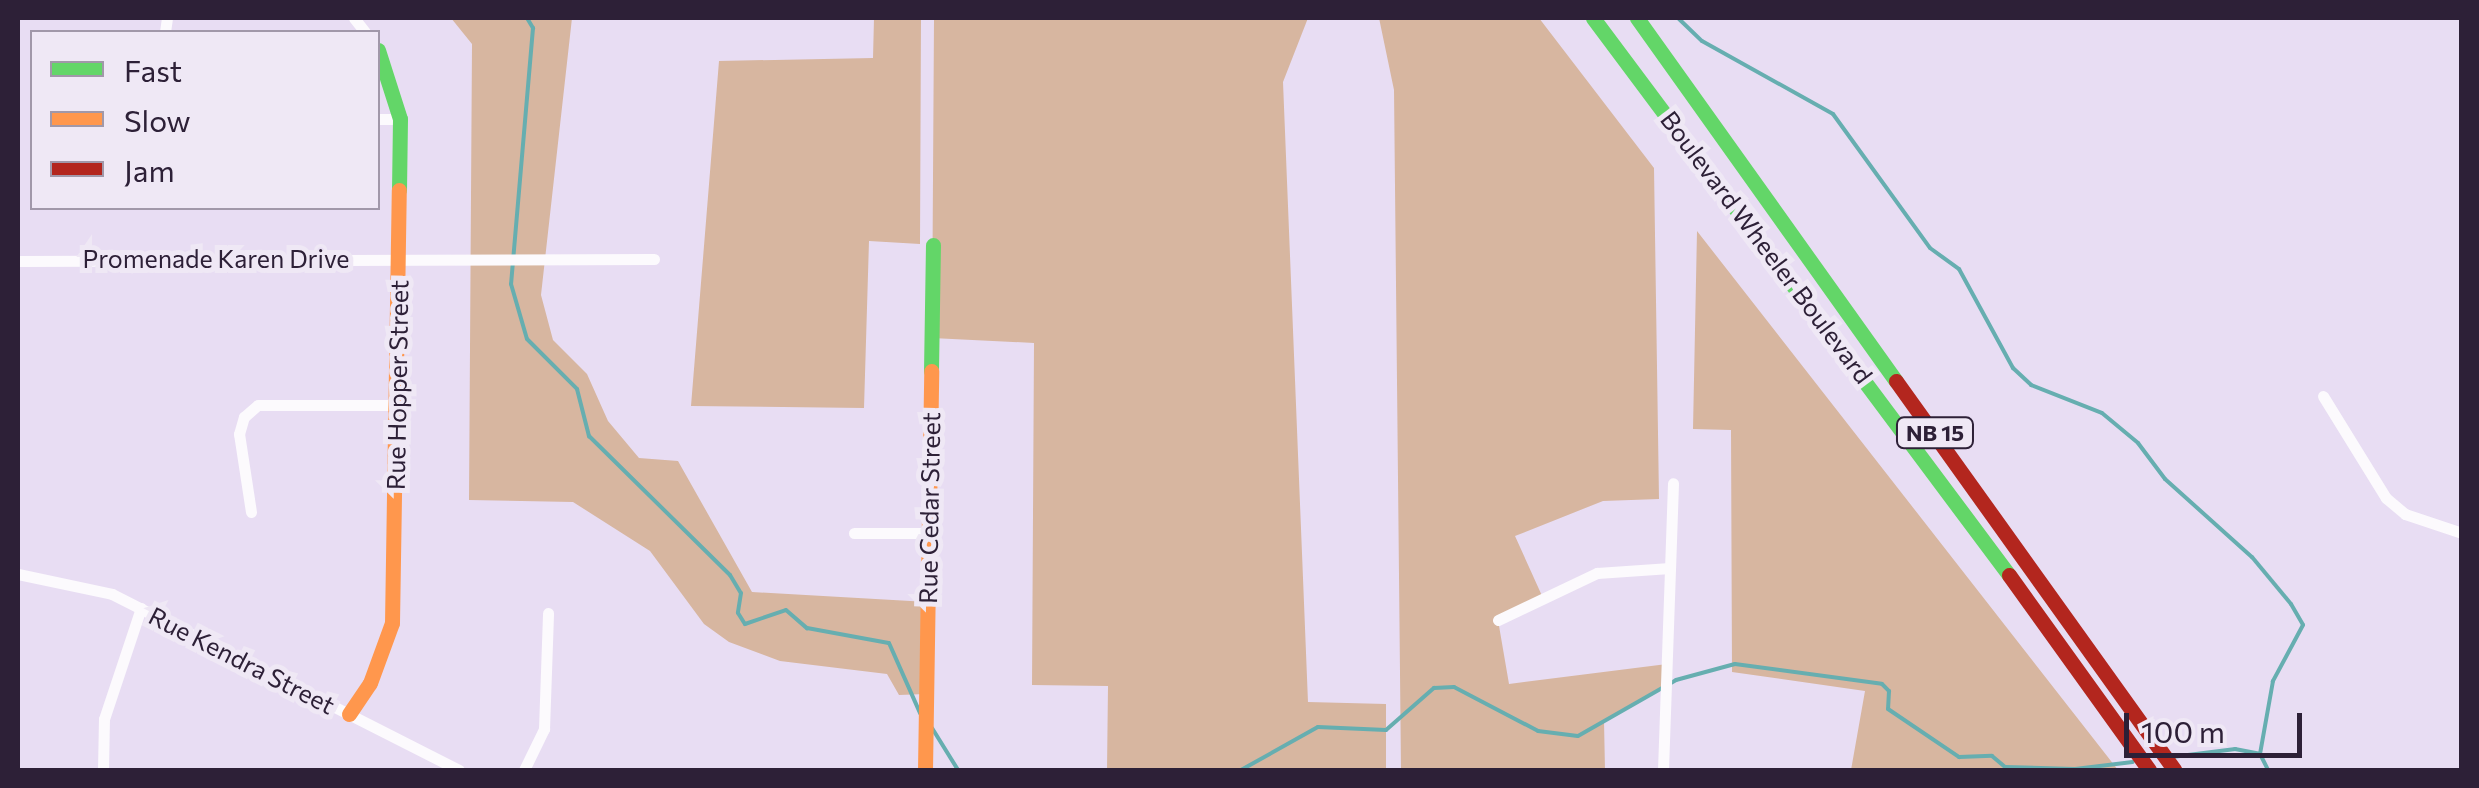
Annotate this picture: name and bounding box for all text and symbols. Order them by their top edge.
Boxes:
legend [30,30,380,210]
text: Fast [124,51,182,88]
text: Slow [124,101,191,138]
street label: Boulevard Wheeler Boulevard [1655,105,1879,389]
text: Jam [124,151,175,188]
street label: Promenade Karen Drive [82,243,350,273]
street label: Rue Hopper Street [380,280,414,490]
street label: Rue Cedar Street [912,412,946,604]
road number: NB 15 [1895,416,1975,450]
street label: Rue Kendra Street [144,600,340,720]
scale bar [2129,693,2306,755]
text: 100 m [2141,712,2225,749]

